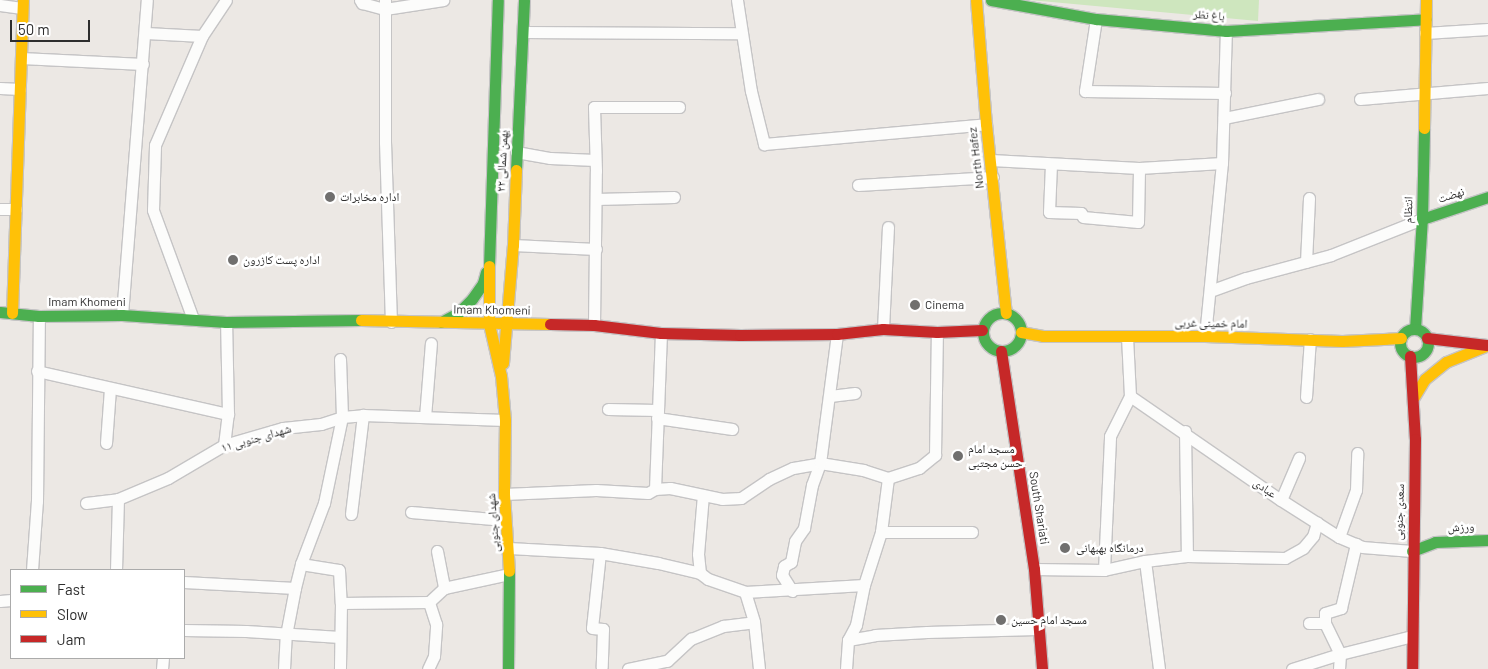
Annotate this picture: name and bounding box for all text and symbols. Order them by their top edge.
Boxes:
street label: باغ نظر [1193,6,1225,24]
scale bar [12,10,92,42]
text: 50 m [18,20,50,38]
street label: North Hafez [965,126,987,190]
street label: ۲۲ بهمن شمالی [493,130,511,192]
street label: نهضت [1436,184,1466,206]
place label: اداره مخابرات [340,190,399,204]
marker: اداره مخابرات [324,191,336,203]
street label: انتظام [1400,196,1416,224]
place label: اداره پست کازرون [243,253,320,267]
marker: اداره پست کازرون [227,254,239,266]
street label: Imam Khomeni [48,295,126,309]
place label: Cinema [925,298,964,312]
marker: Cinema [909,299,921,311]
street label: Imam Khomeni [453,302,531,318]
street label: امام خمینی غربی [1174,315,1248,331]
street label: ۱۱ شهدای جنوبی [219,421,293,455]
place label: مسجد امام حسن مجتبی [968,442,1023,470]
marker: مسجد امام حسن مجتبی [952,450,964,462]
street label: South Shariati [1026,470,1052,546]
street label: عبادی [1251,475,1279,501]
street label: سعدی جنوبی [1391,483,1407,541]
street label: شهدای جنوبی [484,493,502,553]
street label: ورزش [1447,519,1475,535]
marker: درمانگاه بهبهانی [1058,541,1072,555]
place label: درمانگاه بهبهانی [1076,541,1144,555]
legend [10,569,185,659]
text: Fast [57,580,85,598]
text: Slow [57,605,88,623]
place label: مسجد امام حسین [1011,613,1087,627]
marker: مسجد امام حسین [995,614,1007,626]
text: Jam [57,630,86,648]

